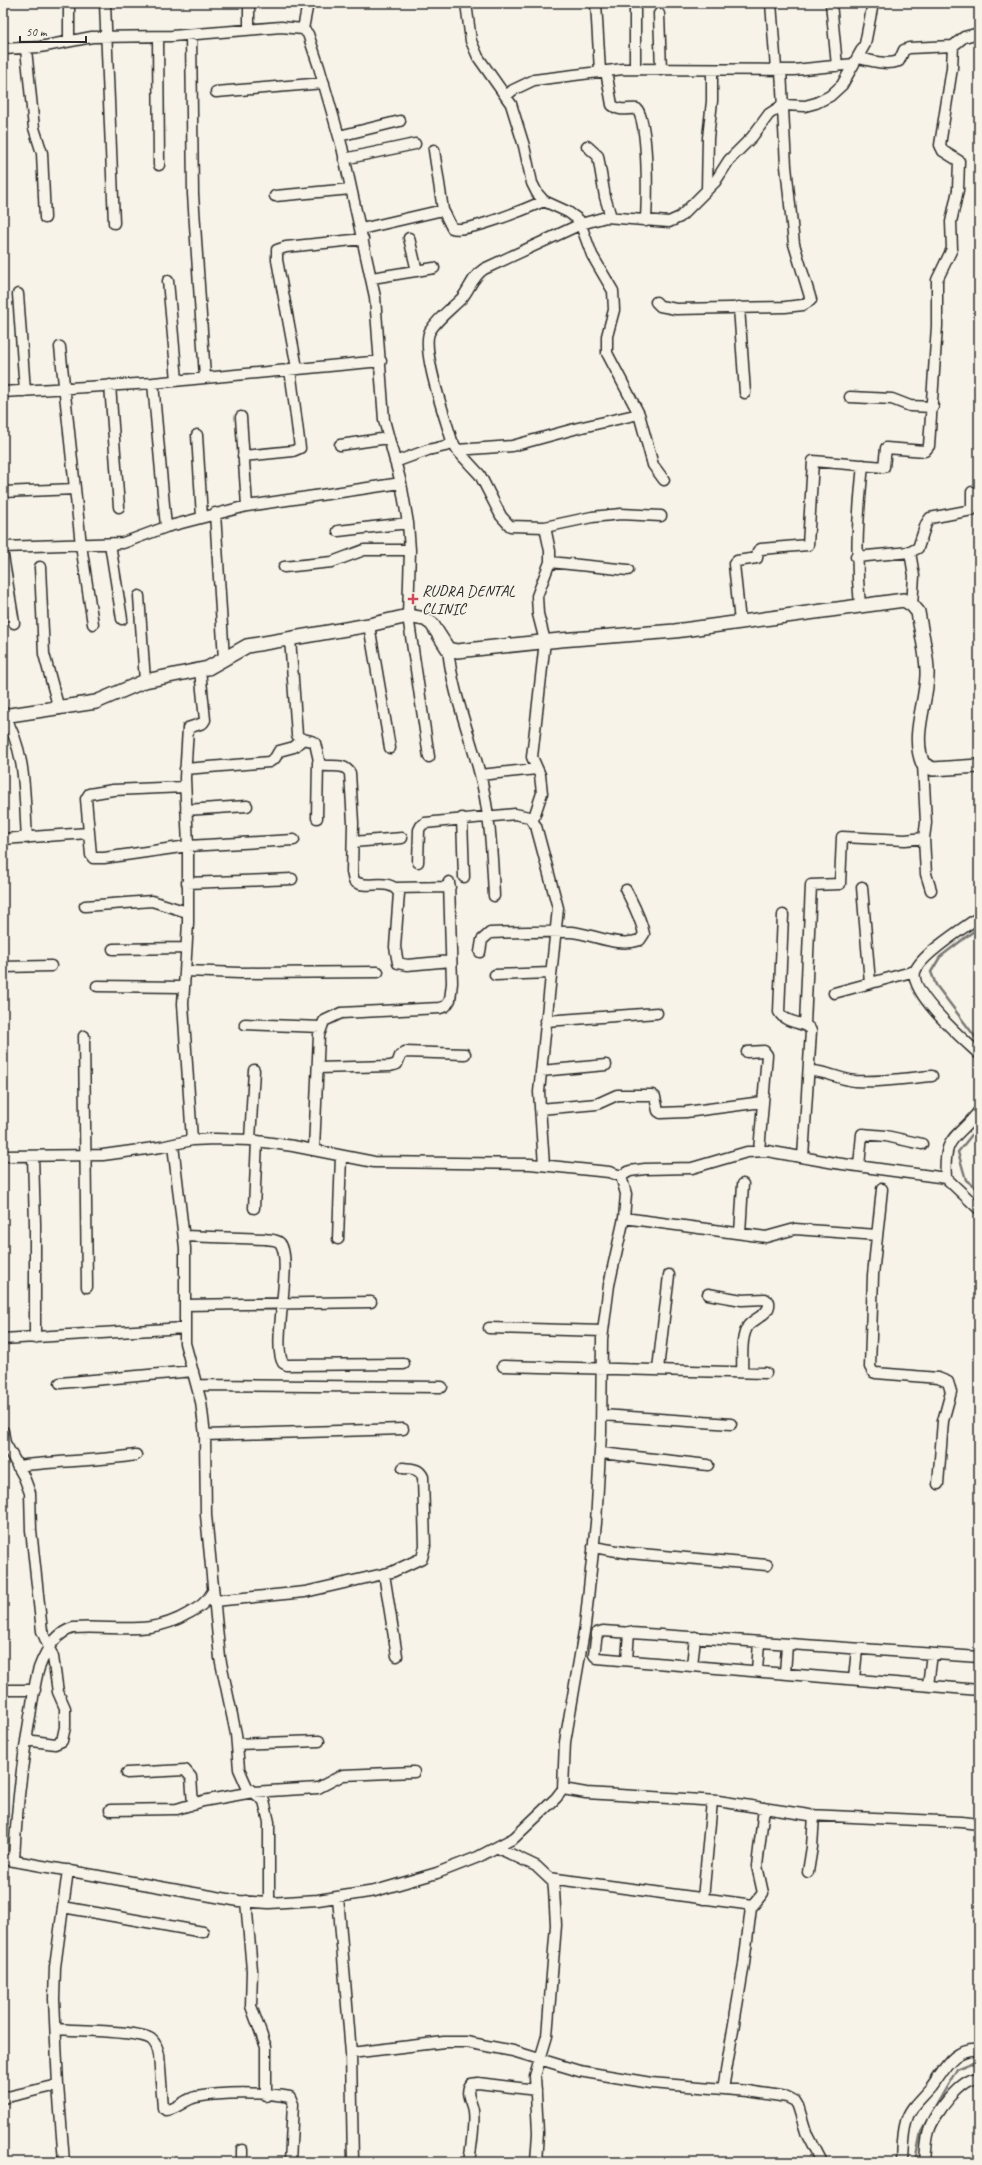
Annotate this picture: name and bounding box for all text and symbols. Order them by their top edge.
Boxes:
scale bar [20,18,86,44]
text: 50 m [26,24,48,40]
place label: RUDRA DENTAL CLINIC [422,581,516,619]
marker: RUDRA DENTAL CLINIC [407,593,419,605]

